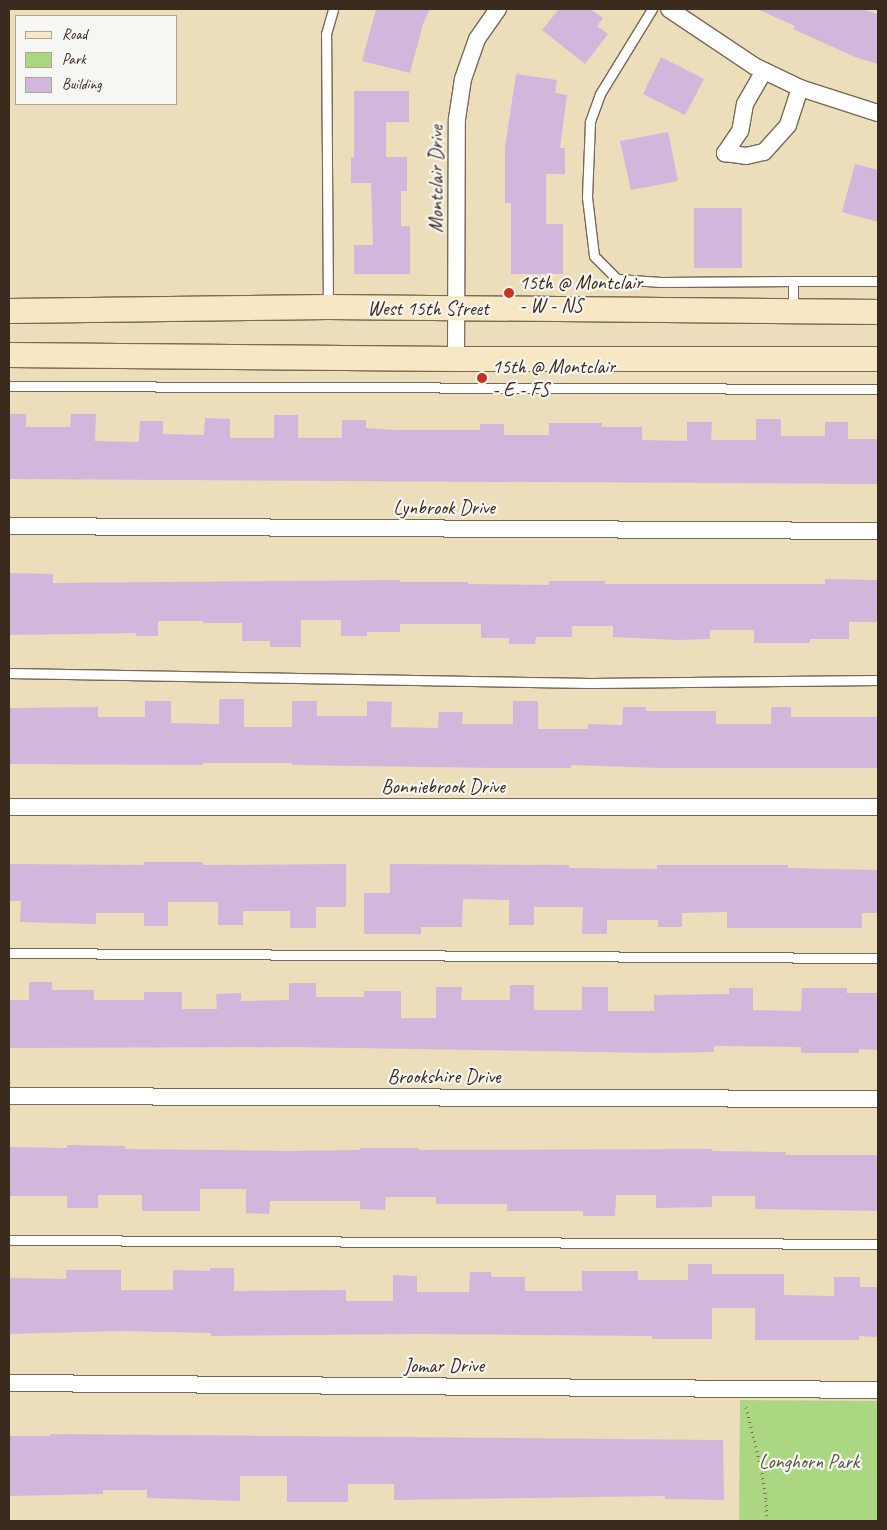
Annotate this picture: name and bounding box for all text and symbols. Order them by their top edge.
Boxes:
legend [15,15,178,105]
text: Road [62,25,87,44]
text: Park [62,50,86,69]
text: Building [62,75,101,94]
street label: Montclair Drive [424,125,448,233]
place label: 15th @ Montclair - W - NS [519,270,642,317]
marker: 15th @ Montclair - W - NS [503,287,515,299]
street label: West 15th Street [367,296,489,320]
place label: 15th @ Montclair - E - FS [492,354,615,401]
marker: 15th @ Montclair - E - FS [476,372,488,384]
street label: Lynbrook Drive [393,495,495,519]
street label: Bonniebrook Drive [381,774,505,798]
street label: Brookshire Drive [387,1064,501,1088]
street label: Jomar Drive [404,1353,484,1377]
park label: Longhorn Park [759,1449,859,1473]

